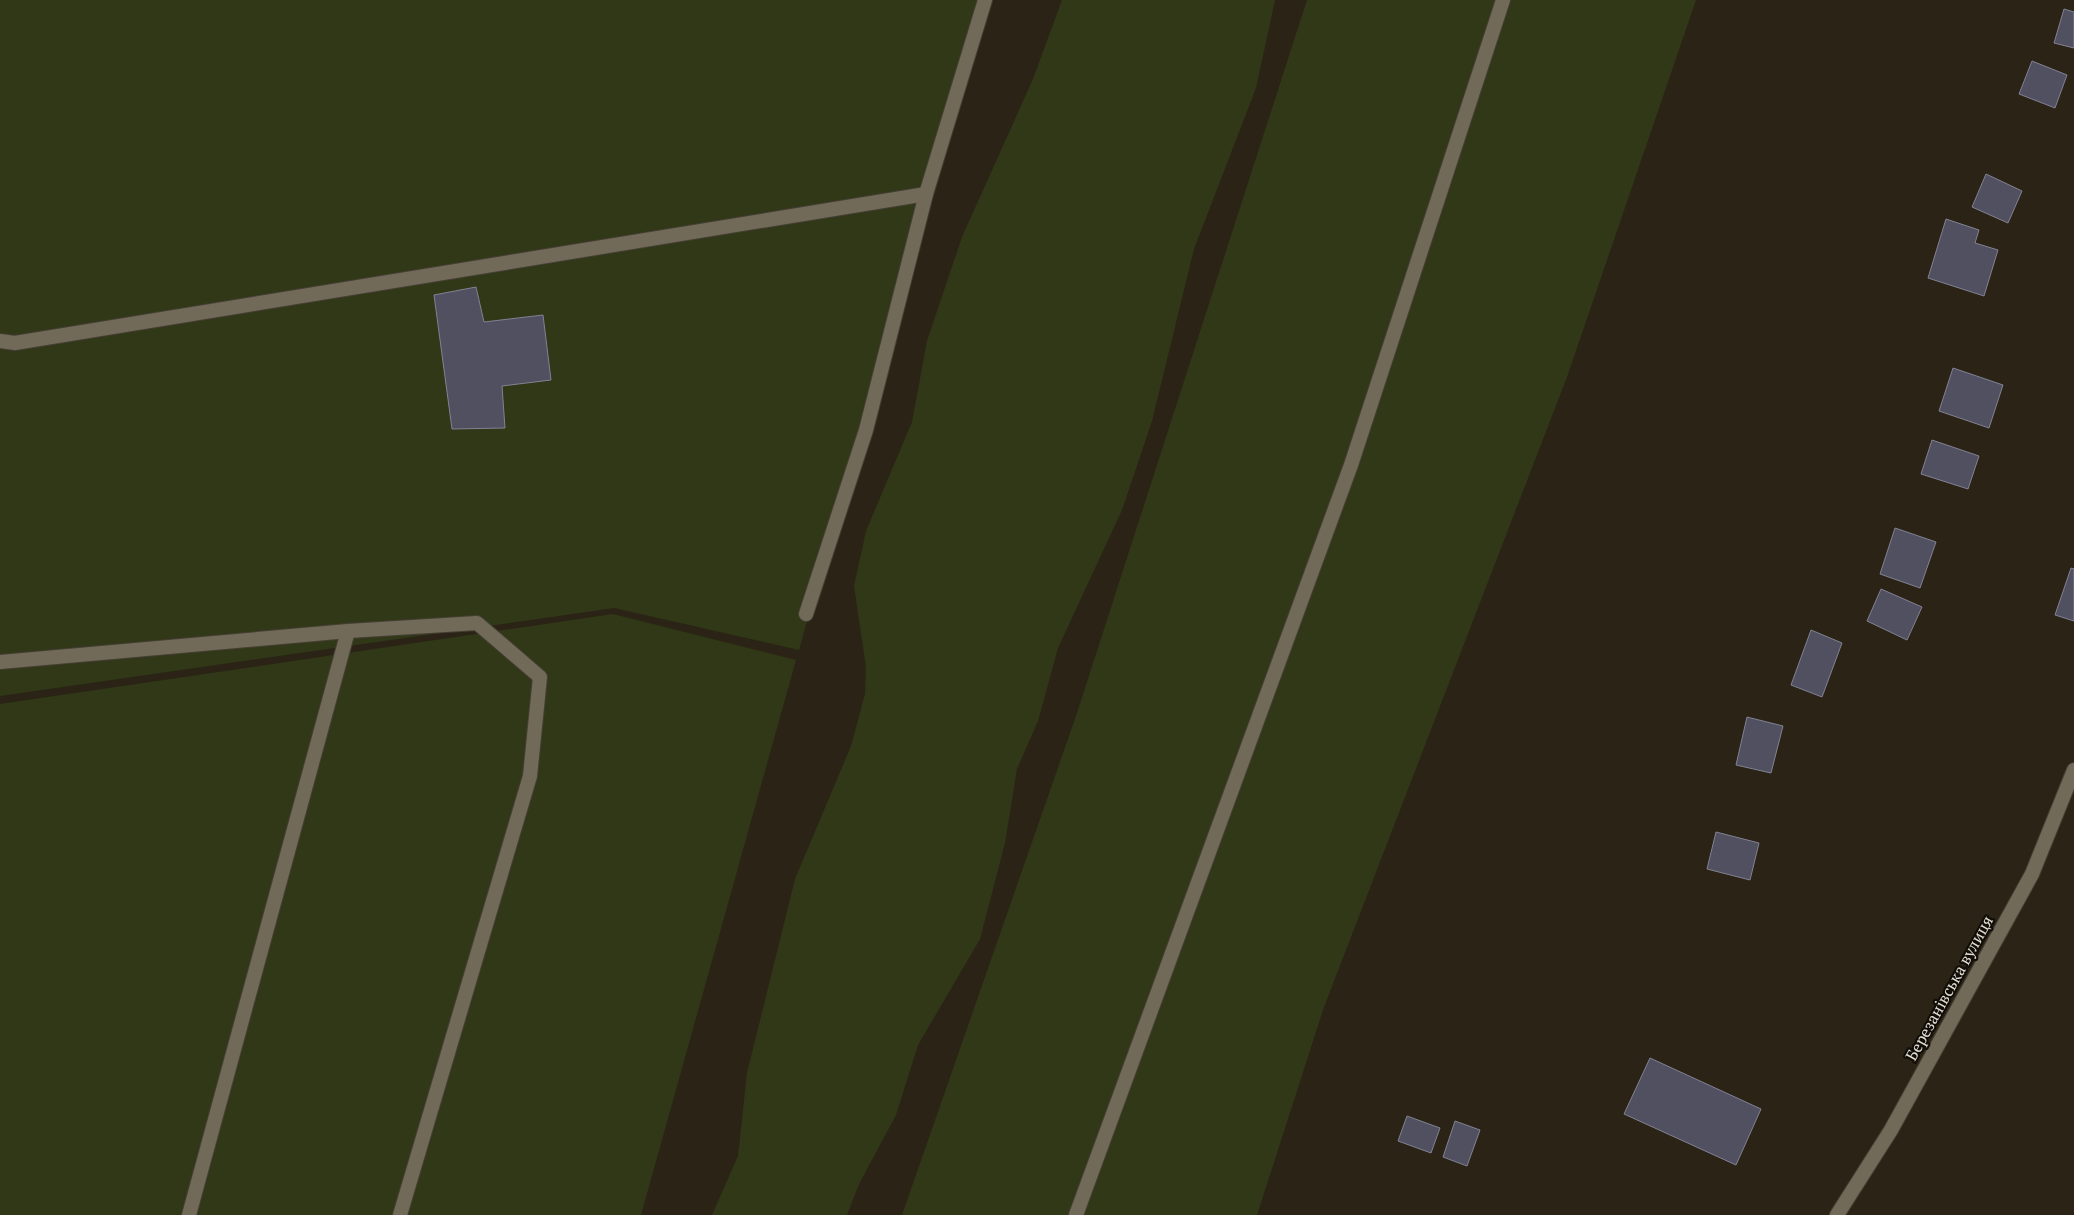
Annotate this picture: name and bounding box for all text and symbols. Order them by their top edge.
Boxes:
street label: Березанівська вулиця [1900,912,1998,1064]

